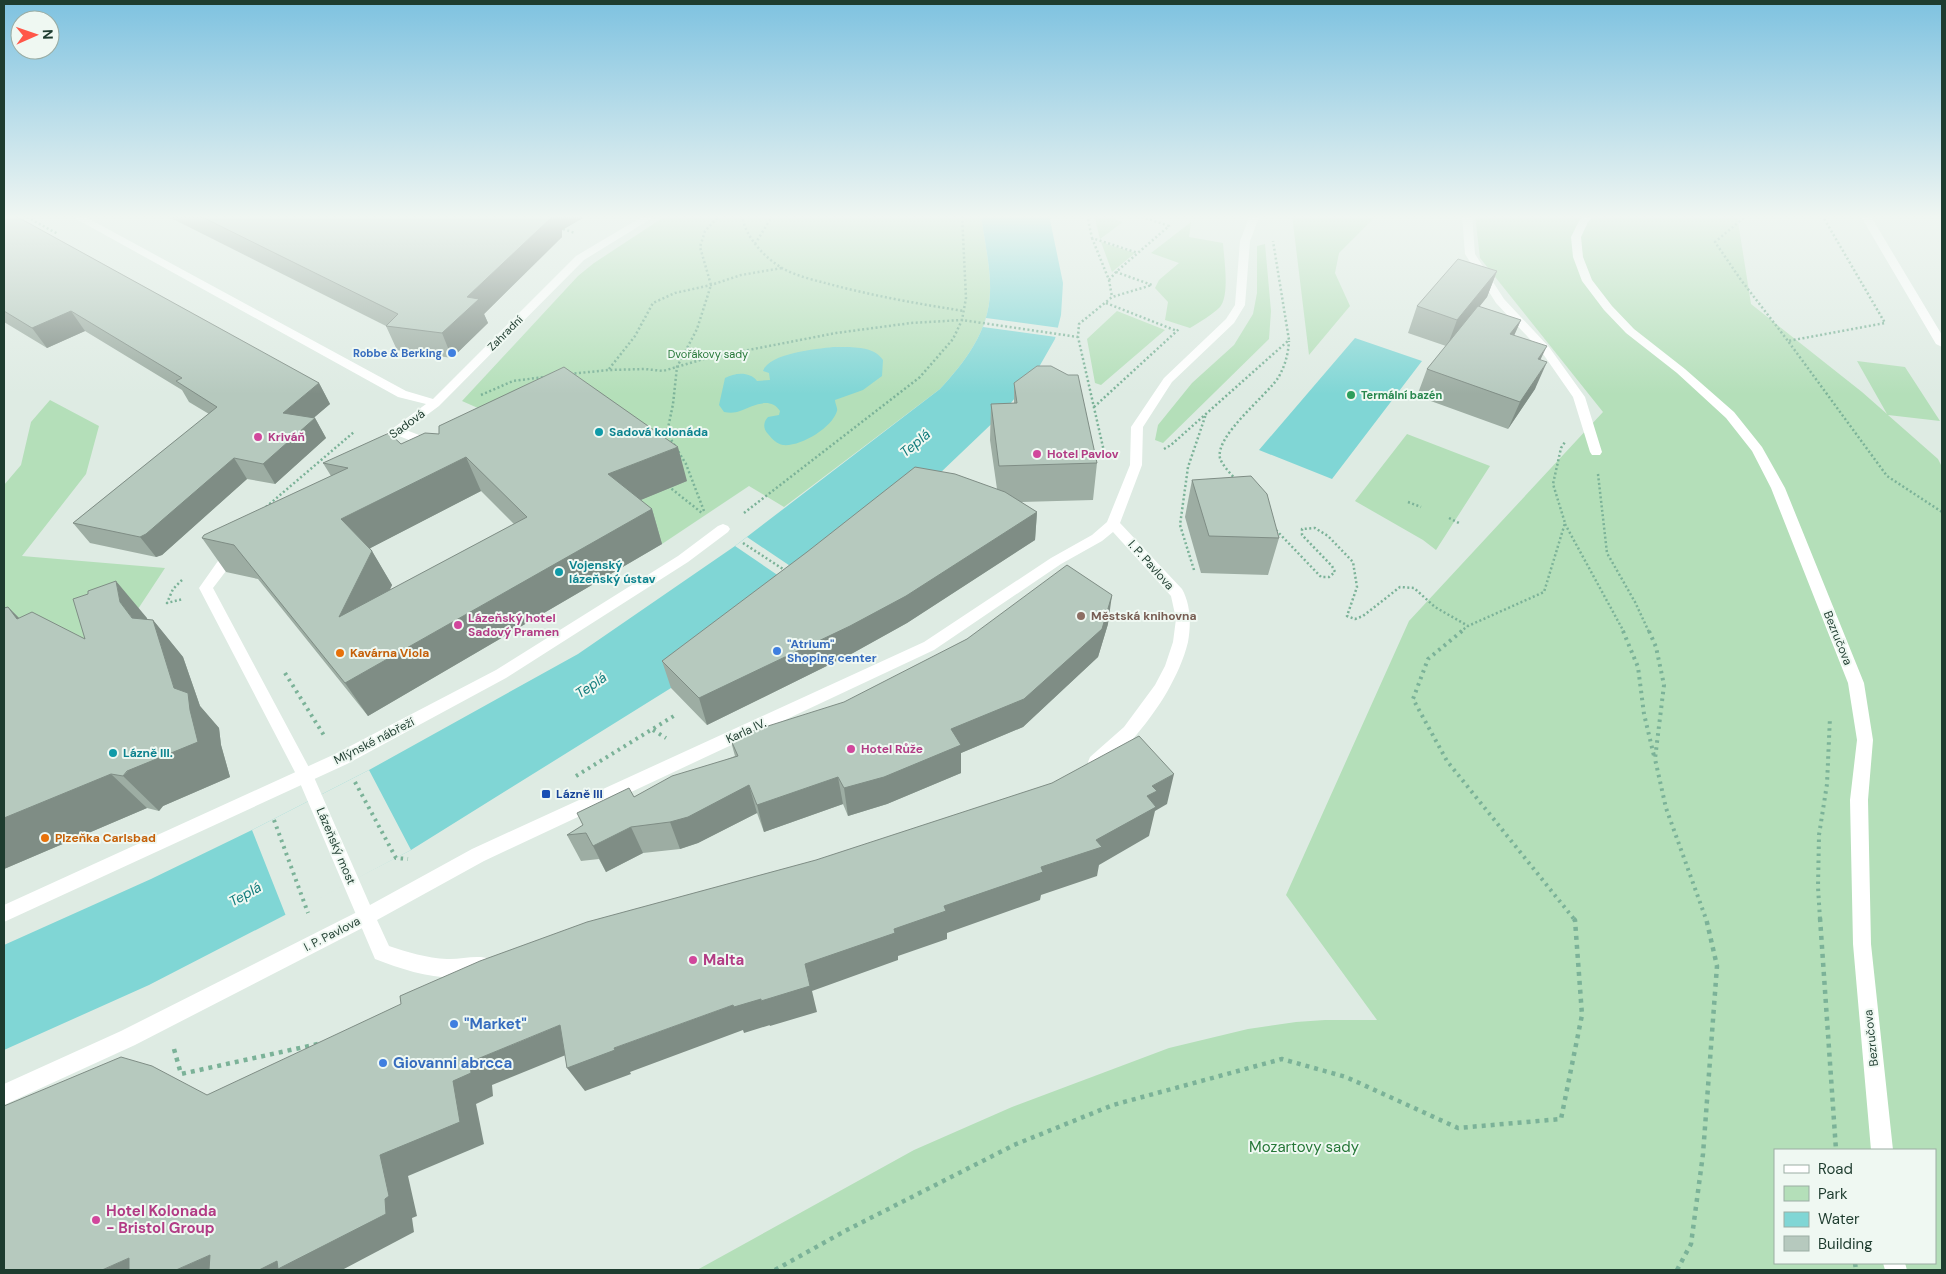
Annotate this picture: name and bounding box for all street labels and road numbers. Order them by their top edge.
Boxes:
street label: Zahradní [484,312,526,354]
street label: Sadová [386,406,428,442]
street label: I. P. Pavlova [1125,537,1177,593]
street label: Bezručova [1820,609,1856,667]
street label: Mlýnské nábřeží [331,714,417,768]
street label: Karla IV. [723,715,769,747]
street label: Lázeňský most [313,805,360,887]
street label: I. P. Pavlova [301,913,363,955]
street label: Bezručova [1860,1009,1882,1067]

